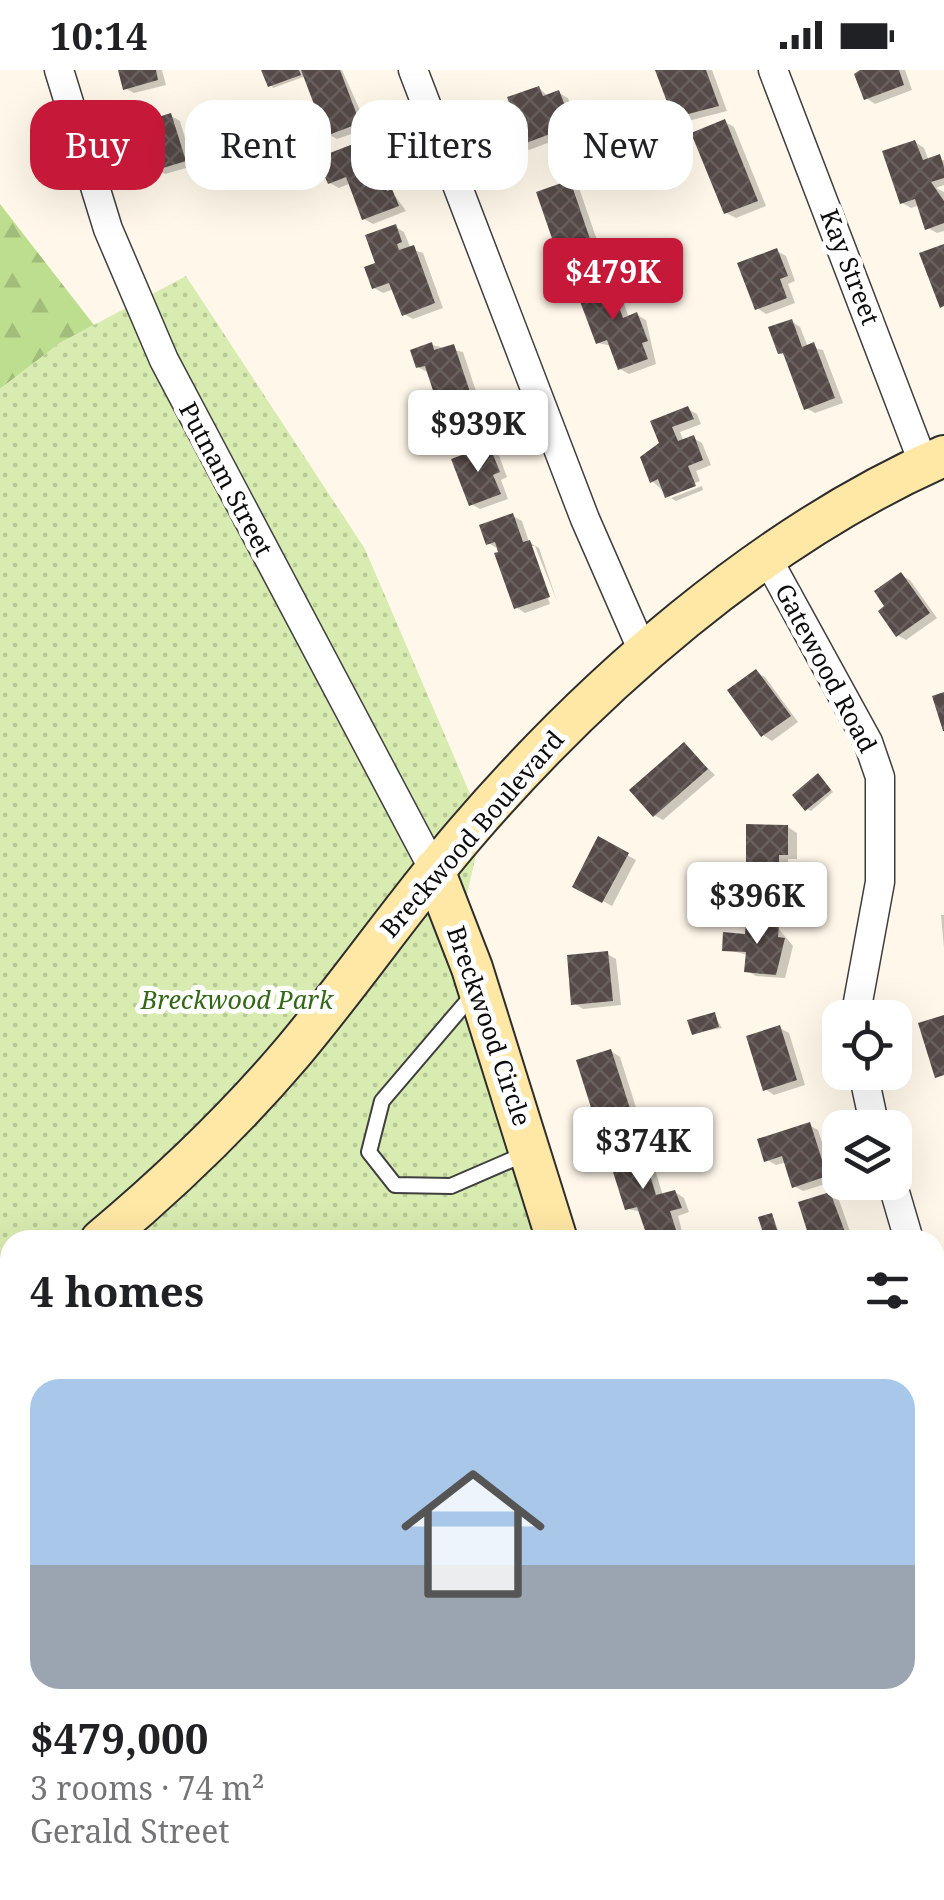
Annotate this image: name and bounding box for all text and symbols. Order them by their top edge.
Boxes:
text: 10:14 [50,9,147,61]
chip: Buy [30,100,165,190]
chip: Rent [185,100,331,190]
chip: Filters [351,100,528,190]
chip: New [548,100,693,190]
street label: Kay Street [813,204,889,330]
pin: $479K [543,238,683,323]
text: $479K [565,249,661,292]
pin: $939K [408,390,548,475]
street label: Putnam Street [172,396,282,562]
text: $939K [430,401,526,444]
street label: Gatewood Road [768,577,886,758]
street label: Breckwood Boulevard [372,723,571,944]
pin: $396K [687,862,827,947]
text: $396K [709,873,805,916]
street label: Breckwood Circle [440,921,540,1130]
park label: Breckwood Park [140,982,334,1016]
map controls [822,1000,912,1200]
button: locate [822,1000,912,1090]
pin: $374K [573,1107,713,1192]
button: layers [822,1110,912,1200]
text: $374K [595,1118,691,1161]
text: 4 homes [30,1262,204,1319]
icon: filters [860,1263,915,1318]
icon: home [383,1444,563,1624]
text: $479,000 [30,1709,208,1766]
text: 3 rooms · 74 m² [30,1766,265,1809]
text: Gerald Street [30,1809,230,1852]

